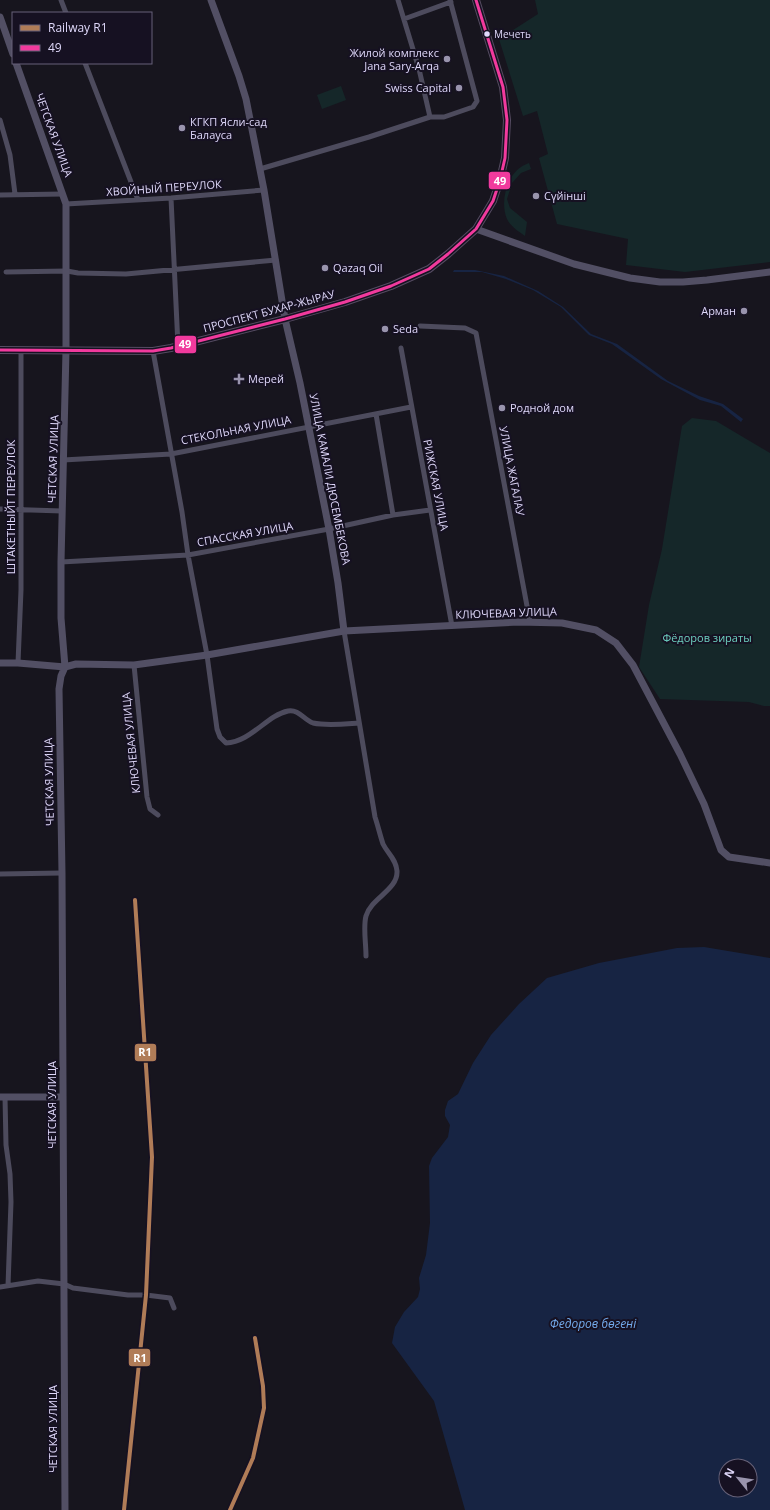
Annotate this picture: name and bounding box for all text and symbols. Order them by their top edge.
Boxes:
legend [12,12,152,64]
text: Railway R1 [48,19,108,36]
place label: Мечеть [494,27,531,41]
marker: Мечеть [482,29,492,39]
text: 49 [48,39,62,56]
place label: Жилой комплекс Jana Sary-Arqa [349,45,439,73]
marker: Жилой комплекс Jana Sary-Arqa [442,54,452,64]
place label: Swiss Capital [385,80,451,95]
marker: Swiss Capital [454,83,464,93]
street label: ЧЕТСКАЯ УЛИЦА [32,91,77,179]
place label: КГКП Ясли-сад Балауса [190,114,267,142]
marker: КГКП Ясли-сад Балауса [177,123,187,133]
line badge: 49 [488,171,511,190]
text: 49 [494,173,506,188]
street label: ХВОЙНЫЙ ПЕРЕУЛОК [106,176,222,199]
place label: Сүйінші [544,188,586,203]
marker: Сүйінші [531,191,541,201]
place label: Qazaq Oil [333,260,383,275]
marker: Qazaq Oil [320,263,330,273]
street label: ПРОСПЕКТ БУХАР-ЖЫРАУ [201,286,337,335]
place label: Арман [701,303,736,318]
marker: Арман [739,306,749,316]
place label: Seda [393,321,418,336]
marker: Seda [380,324,390,334]
line badge: 49 [174,335,197,354]
text: 49 [179,336,191,351]
place label: Мерей [248,371,284,386]
marker: Мерей [233,373,245,385]
street label: УЛИЦА КАМАЛИ ДЮСЕМБЕКОВА [306,392,355,566]
place label: Родной дом [510,400,574,415]
marker: Родной дом [497,403,507,413]
street label: СТЕКОЛЬНАЯ УЛИЦА [180,411,292,448]
street label: ЧЕТСКАЯ УЛИЦА [43,415,62,503]
street label: УЛИЦА ЖАГАЛАУ [496,425,529,517]
street label: РИЖСКАЯ УЛИЦА [420,438,453,532]
street label: ШТАКЕТНЫЙТ ПЕРЕУЛОК [3,439,18,574]
street label: СПАССКАЯ УЛИЦА [196,518,294,549]
street label: КЛЮЧЕВАЯ УЛИЦА [455,603,557,622]
park label: Фёдоров зираты [662,630,752,645]
street label: КЛЮЧЕВАЯ УЛИЦА [118,692,143,794]
street label: ЧЕТСКАЯ УЛИЦА [40,738,57,826]
line badge: R1 [134,1043,157,1062]
text: R1 [138,1044,152,1059]
street label: ЧЕТСКАЯ УЛИЦА [44,1061,59,1149]
water label: Федоров бөгені [550,1315,637,1332]
line badge: R1 [128,1348,151,1367]
text: R1 [133,1350,147,1365]
street label: ЧЕТСКАЯ УЛИЦА [45,1385,60,1473]
north arrow [718,1458,758,1498]
text: N [720,1465,738,1480]

